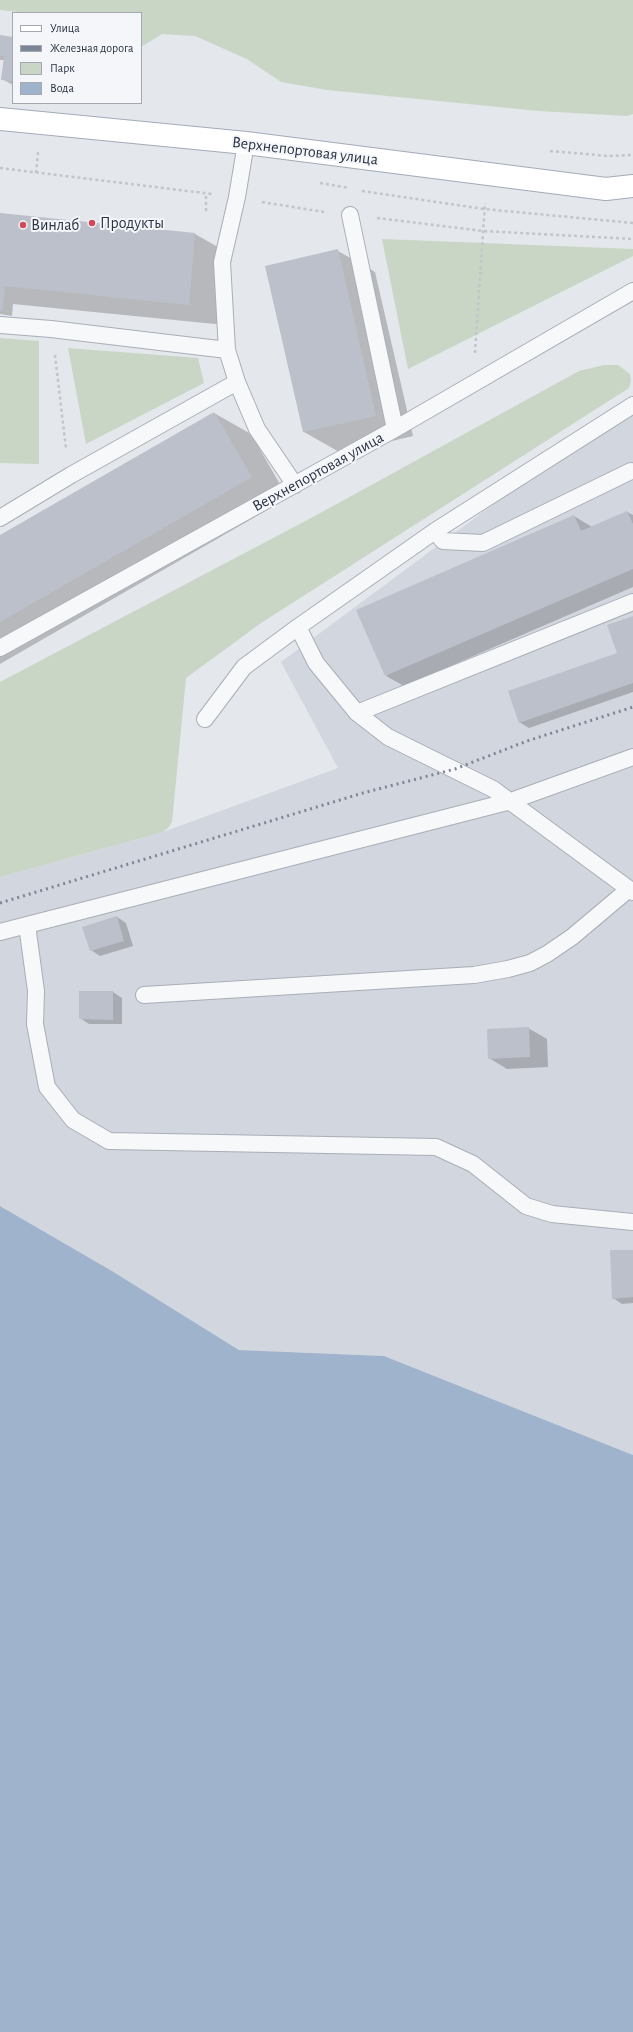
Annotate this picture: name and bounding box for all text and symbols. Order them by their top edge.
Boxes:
legend [12,12,142,104]
text: Улица [50,22,80,34]
text: Железная дорога [50,42,134,54]
text: Парк [50,62,75,74]
text: Вода [50,82,74,94]
street label: Верхнепортовая улица [231,133,379,169]
place label: Продукты [100,213,164,233]
place label: Винлаб [31,215,79,235]
marker: Продукты [87,218,97,228]
marker: Винлаб [18,220,28,230]
street label: Верхнепортовая улица [249,428,387,516]

